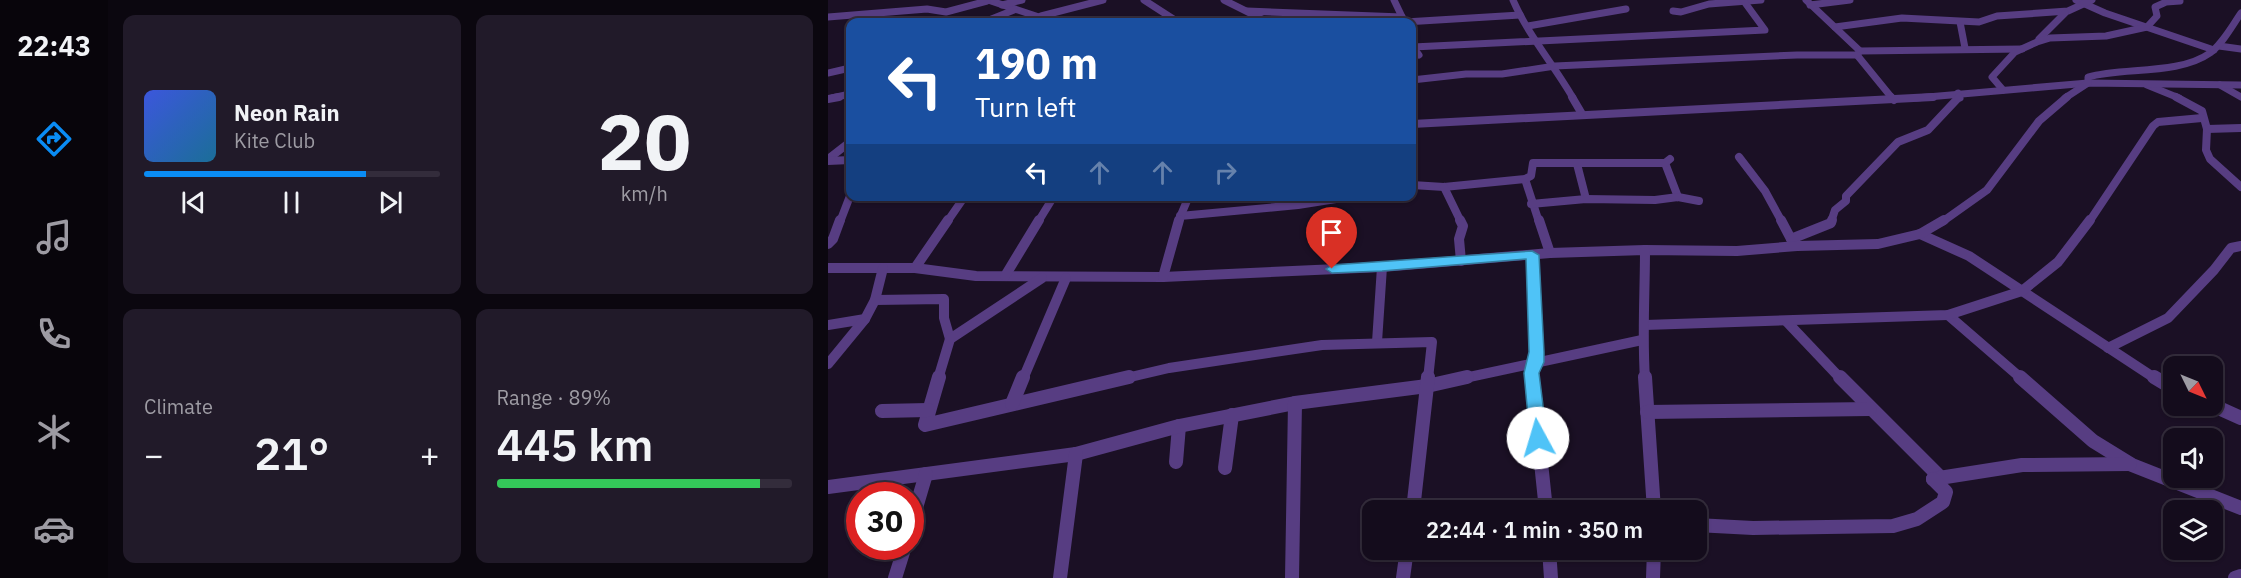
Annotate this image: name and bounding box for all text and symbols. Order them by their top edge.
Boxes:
text: 22:43 [17,28,91,63]
text: 190 m [975,36,1098,91]
icon: left [876,42,954,120]
text: Turn left [975,89,1076,124]
text: 20 [597,90,691,191]
text: Neon Rain [234,98,340,127]
icon: directions [33,118,75,160]
text: Kite Club [234,127,315,154]
icon: left [1020,156,1053,189]
icon: ahead [1083,156,1116,189]
icon: ahead [1146,156,1179,189]
icon: right [1209,156,1242,189]
text: km/h [621,180,668,207]
icon: previous [177,186,210,219]
icon: pause [275,186,308,219]
icon: next [374,186,407,219]
pin [1306,207,1357,269]
icon: music [33,216,75,258]
icon: arrive [1315,216,1348,249]
icon: phone [33,313,75,355]
north arrow [2163,356,2223,416]
map controls [2163,356,2223,560]
text: Range · 89% [497,384,611,411]
text: Climate [144,393,213,420]
position arrow [1506,406,1570,470]
icon: climate [33,411,75,453]
text: 445 km [497,415,653,473]
text: 21° [254,424,329,482]
button: sound [2163,428,2223,488]
text: − [144,433,164,476]
text: + [420,433,439,476]
speed limit sign: 30 [846,482,924,560]
button: layers [2163,500,2223,560]
icon: car [33,508,75,550]
text: 22:44 · 1 min · 350 m [1426,515,1643,544]

